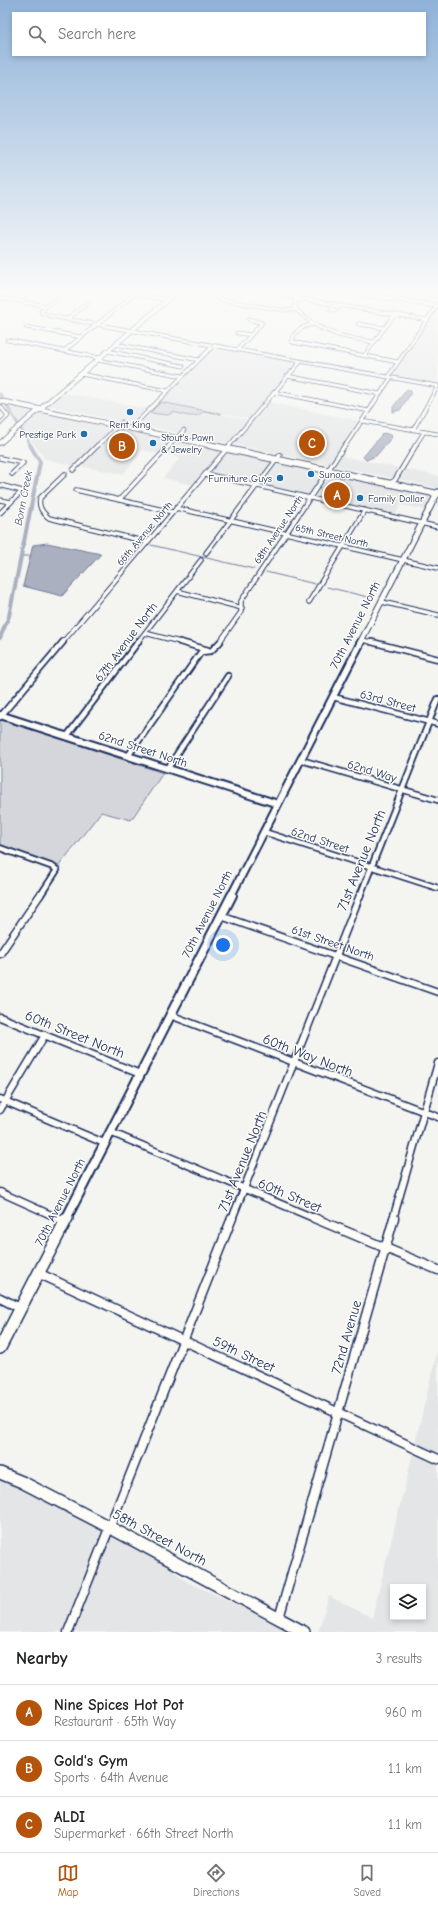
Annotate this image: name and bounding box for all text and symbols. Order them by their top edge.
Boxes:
search box [12,12,426,56]
icon: search [26,23,48,45]
text: Search here [58,25,136,43]
marker: Rent King [125,407,135,417]
place label: Rent King [109,419,151,431]
pin: C [299,428,325,458]
place label: Prestige Park [20,429,76,441]
marker: Prestige Park [79,429,89,439]
pin: B [109,431,135,461]
place label: Stout's Pawn & Jewelry [161,432,214,456]
marker: Stout's Pawn & Jewelry [148,438,158,448]
water label: Bonn Creek [12,469,35,527]
marker: Sunoco [306,469,316,479]
place label: Sunoco [319,469,351,481]
place label: Furniture Guys [208,473,272,485]
marker: Furniture Guys [275,473,285,483]
pin: A [324,480,350,510]
street label: 68th Avenue North [251,493,306,566]
marker: Family Dollar [355,493,365,503]
place label: Family Dollar [368,493,424,505]
street label: 66th Avenue North [114,499,175,568]
street label: 65th Street North [294,522,370,550]
street label: 70th Avenue North [327,579,383,671]
street label: 67th Avenue North [92,600,160,684]
street label: 63rd Street [358,687,418,715]
street label: 62nd Street North [97,728,189,770]
street label: 62nd Way [346,757,399,785]
street label: 71st Avenue North [333,807,390,913]
street label: 62nd Street [289,824,351,856]
street label: 70th Avenue North [179,868,235,960]
street label: 61st Street North [290,922,376,964]
your location [213,935,233,955]
street label: 60th Street North [23,1007,127,1062]
street label: 60th Way North [260,1030,355,1080]
street label: 71st Avenue North [214,1108,271,1214]
street label: 70th Avenue North [32,1156,88,1248]
street label: 60th Street [255,1174,325,1217]
street label: 72nd Avenue [328,1298,365,1376]
street label: 59th Street [210,1333,278,1377]
street label: 58th Street North [110,1505,210,1569]
map controls [390,1584,426,1620]
button: layers [390,1584,426,1620]
text: Nearby [16,1649,67,1668]
text: 3 results [376,1651,422,1666]
text: Nine Spices Hot Pot [54,1696,184,1714]
text: A [25,1705,33,1720]
text: 960 m [385,1705,422,1720]
text: Restaurant · 65th Way [54,1714,176,1729]
text: Gold's Gym [54,1752,128,1770]
text: B [25,1761,33,1776]
text: 1.1 km [388,1761,422,1776]
text: Sports · 64th Avenue [54,1770,168,1785]
text: ALDI [54,1808,85,1826]
text: C [25,1817,33,1832]
text: 1.1 km [388,1817,422,1832]
text: Supermarket · 66th Street North [54,1826,234,1841]
tab: Map [57,1862,79,1899]
tab: Directions [193,1862,240,1899]
tab: Saved [354,1862,381,1899]

